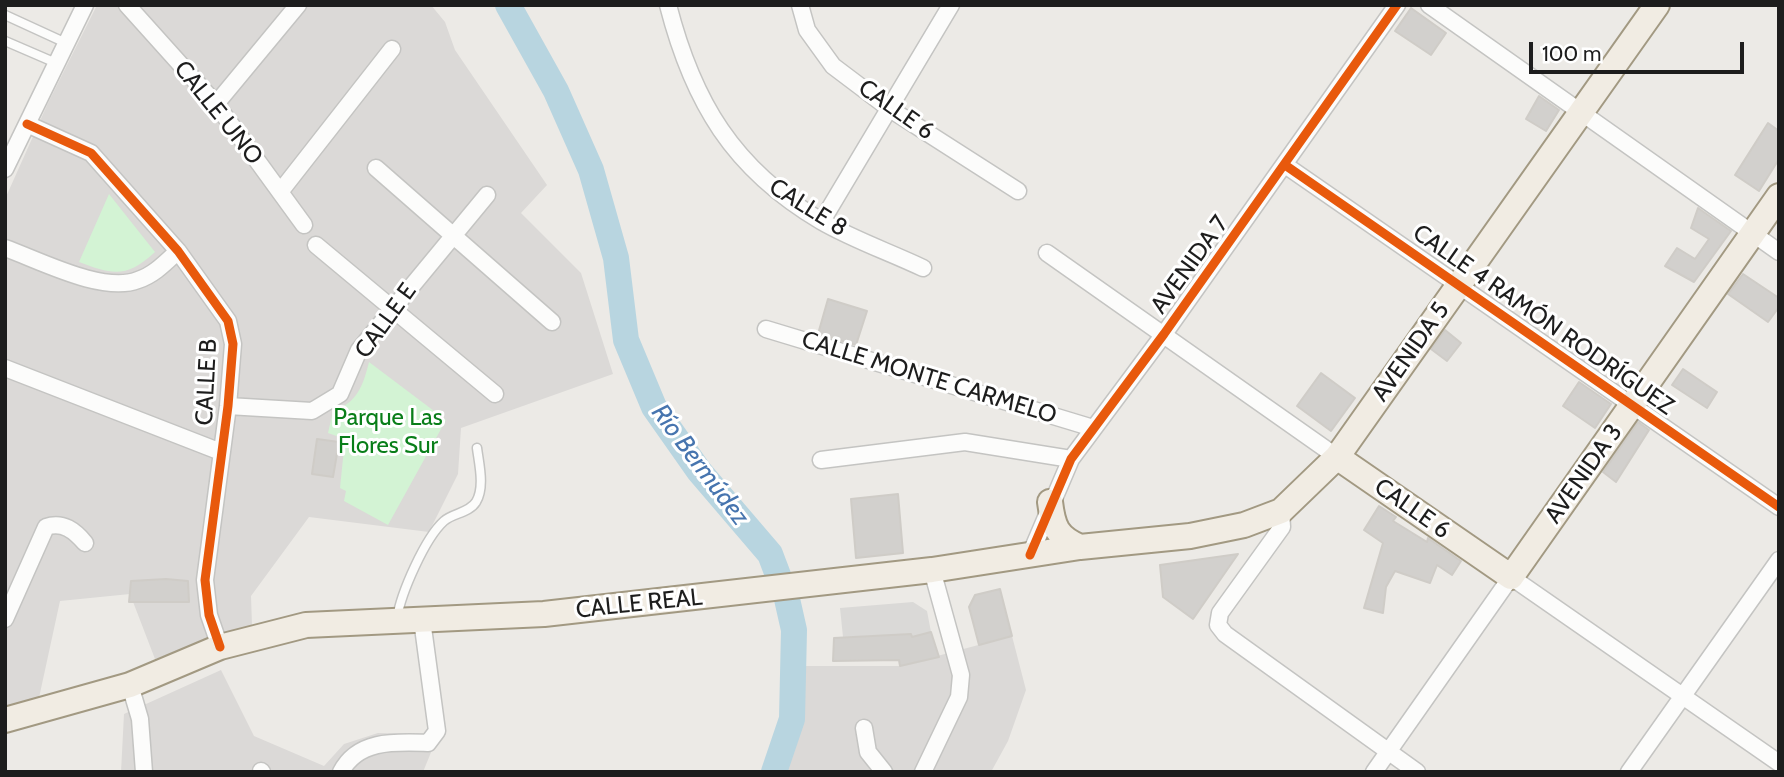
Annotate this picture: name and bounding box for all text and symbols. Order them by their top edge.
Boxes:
scale bar [1532,28,1747,72]
text: 100 m [1542,41,1601,66]
street label: CALLE UNO [167,55,269,171]
street label: CALLE 6 [853,74,939,146]
street label: CALLE 8 [764,173,852,243]
street label: AVENIDA 7 [1145,210,1235,320]
street label: CALLE 4 RAMÓN RODRÍGUEZ [1407,219,1679,421]
street label: CALLE E [349,278,423,364]
street label: AVENIDA 5 [1366,297,1456,407]
street label: CALLE MONTE CARMELO [798,325,1060,431]
street label: CALLE B [190,338,224,426]
water label: Río Bermúdez [644,398,756,532]
park label: Parque Las Flores Sur [333,404,443,460]
street label: AVENIDA 3 [1539,419,1629,529]
street label: CALLE 6 [1369,473,1455,545]
street label: CALLE REAL [574,583,704,625]

